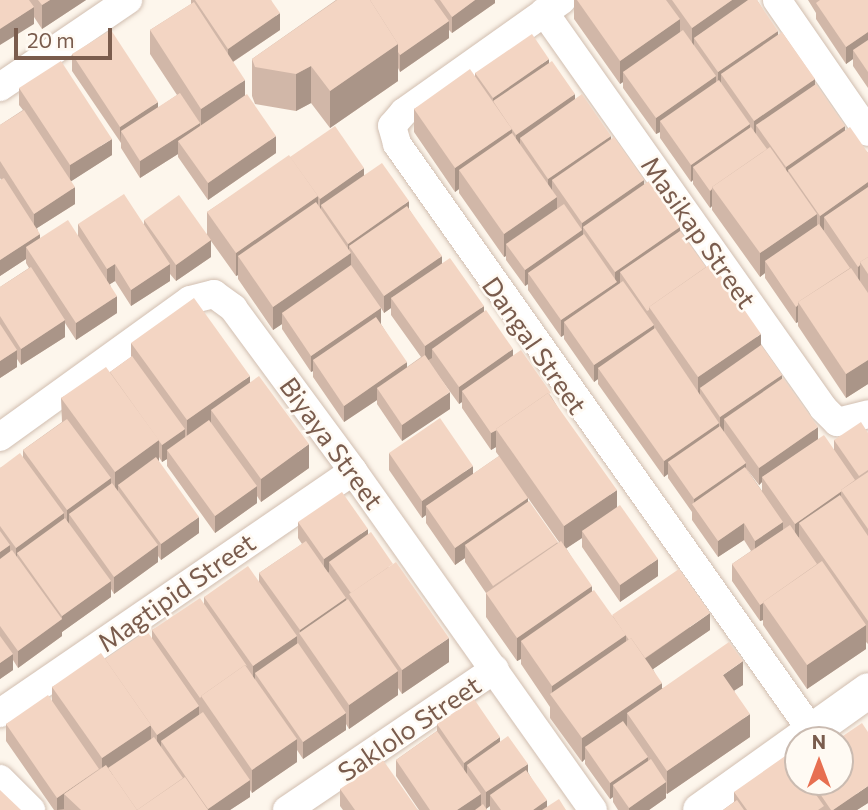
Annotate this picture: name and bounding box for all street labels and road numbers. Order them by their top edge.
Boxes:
street label: Masikap Street [635,150,763,314]
street label: Dangal Street [476,270,594,420]
street label: Biyaya Street [274,371,390,515]
street label: Magtipid Street [91,526,261,658]
street label: Saklolo Street [332,669,486,787]

